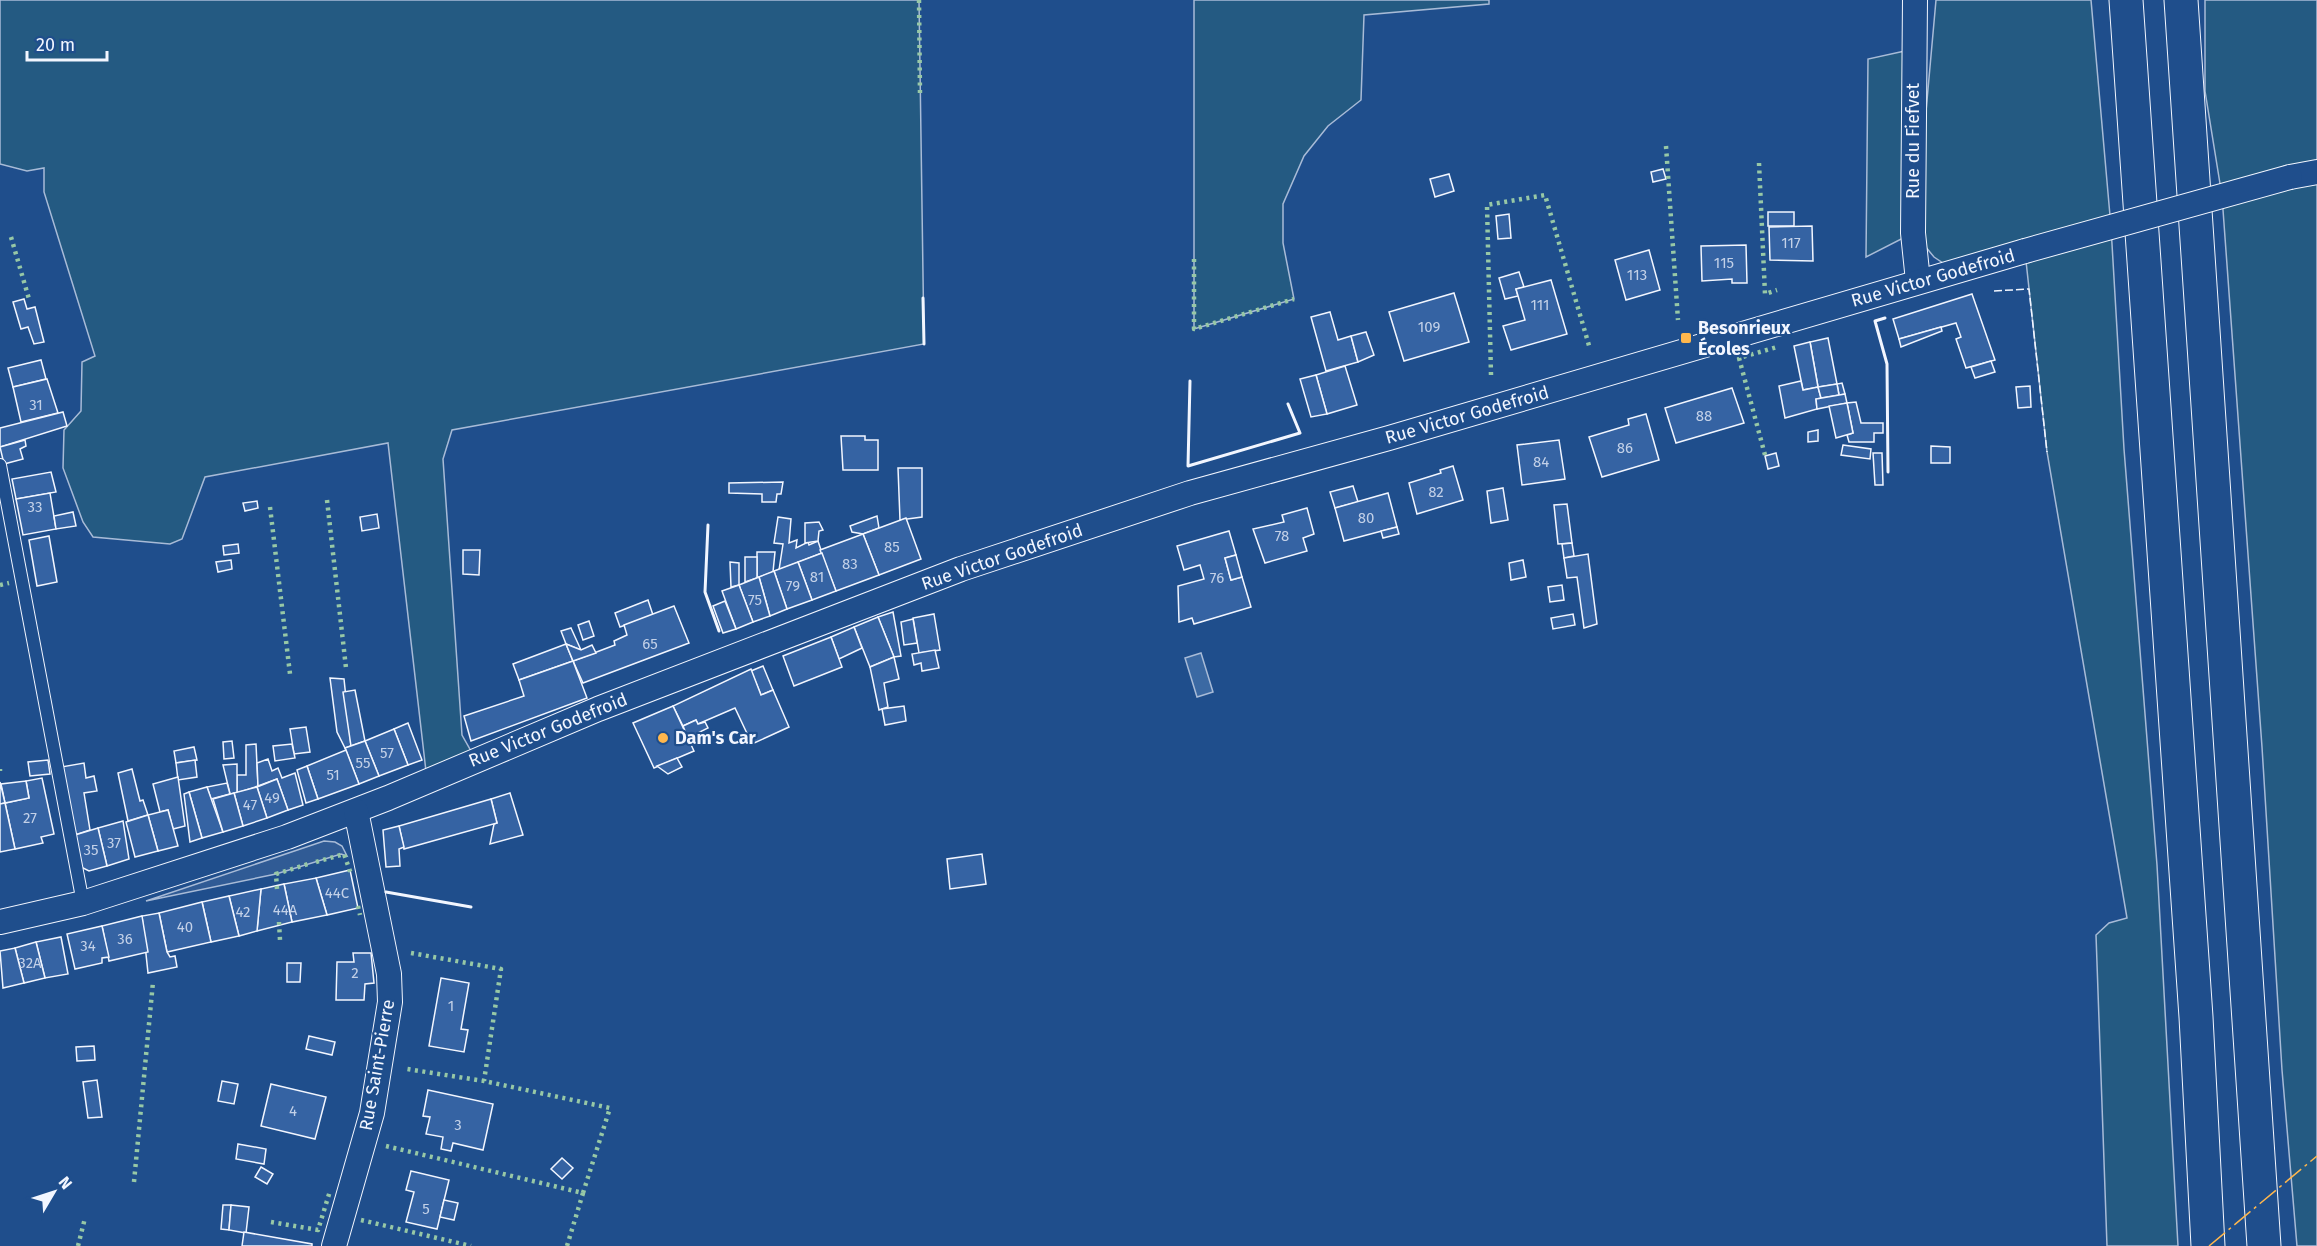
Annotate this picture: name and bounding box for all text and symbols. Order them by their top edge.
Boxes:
scale bar [27,24,106,62]
text: 20 m [36,34,75,56]
street label: Rue du Fiefvet [1902,82,1924,199]
house number: 117 [1781,234,1801,252]
street label: Rue Victor Godefroid [1849,244,2017,312]
house number: 115 [1714,254,1734,272]
house number: 113 [1627,266,1647,284]
house number: 111 [1530,296,1550,314]
place label: Besonrieux Écoles [1698,317,1791,360]
house number: 109 [1418,318,1440,336]
marker: Besonrieux Écoles [1679,331,1693,345]
street label: Rue Victor Godefroid [1383,381,1551,449]
house number: 31 [29,396,43,414]
house number: 88 [1696,407,1712,425]
house number: 86 [1617,439,1633,457]
house number: 84 [1533,453,1549,471]
house number: 82 [1428,483,1444,501]
house number: 33 [28,498,42,516]
house number: 80 [1358,509,1374,527]
street label: Rue Victor Godefroid [918,519,1086,595]
house number: 78 [1275,527,1289,545]
house number: 85 [884,538,900,556]
house number: 83 [842,555,858,573]
house number: 81 [810,568,824,586]
house number: 76 [1210,569,1224,587]
house number: 79 [786,577,800,595]
house number: 75 [748,591,762,609]
house number: 65 [642,635,658,653]
street label: Rue Victor Godefroid [465,688,631,772]
place label: Dam's Car [675,727,757,749]
marker: Dam's Car [656,731,670,745]
house number: 57 [380,744,394,762]
house number: 55 [356,754,370,772]
house number: 51 [326,766,340,784]
house number: 49 [264,789,280,807]
house number: 47 [243,796,257,814]
house number: 27 [23,809,37,827]
house number: 37 [107,834,121,852]
house number: 35 [83,841,99,859]
house number: 44C [325,884,350,902]
house number: 44A [273,901,298,919]
house number: 42 [235,903,251,921]
house number: 40 [177,918,193,936]
house number: 36 [117,930,133,948]
house number: 34 [80,937,96,955]
house number: 32A [18,954,42,972]
house number: 2 [351,964,359,982]
house number: 1 [448,997,454,1015]
street label: Rue Saint-Pierre [355,998,399,1132]
house number: 4 [289,1102,297,1120]
house number: 3 [454,1116,462,1134]
north arrow [24,1162,84,1222]
text: N [55,1173,76,1193]
house number: 5 [422,1200,430,1218]

